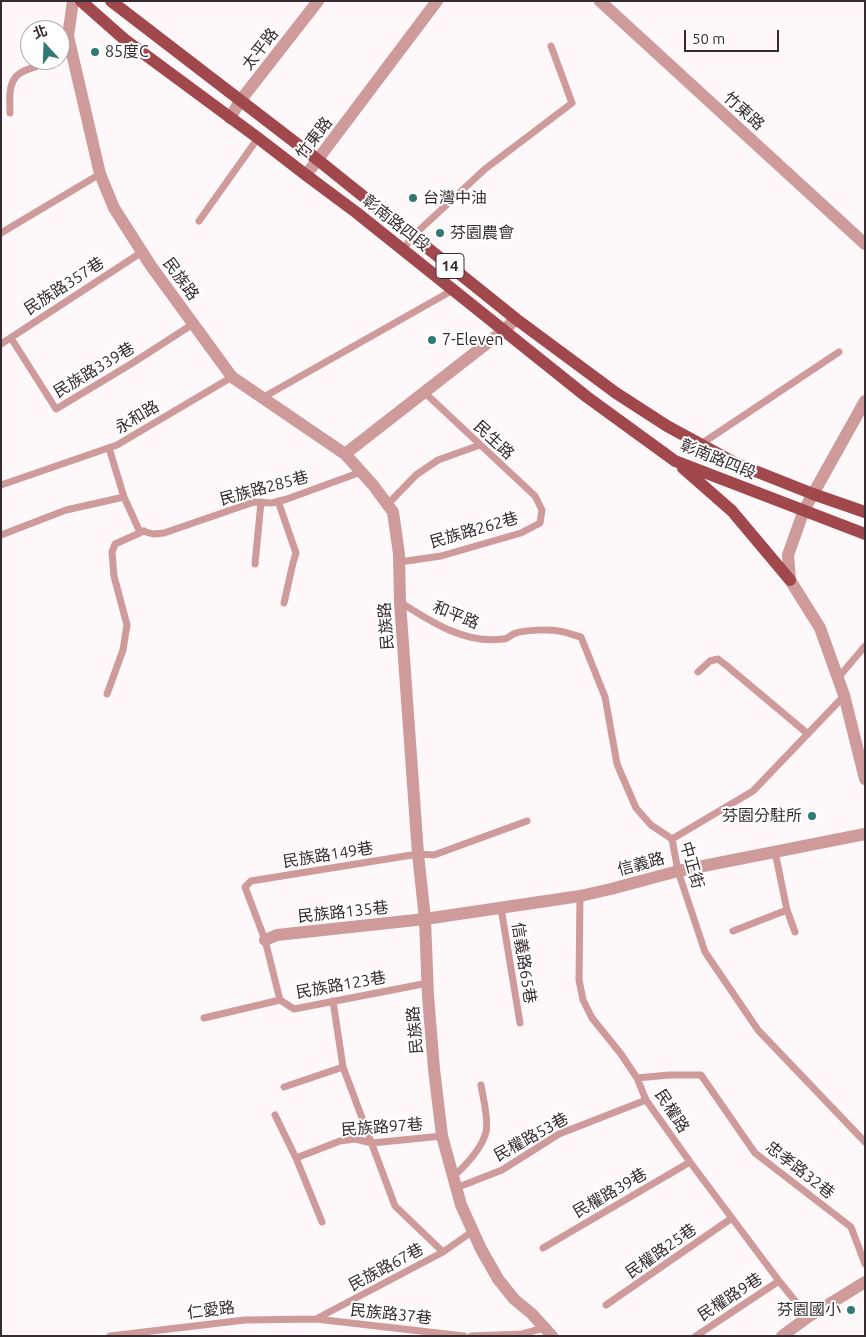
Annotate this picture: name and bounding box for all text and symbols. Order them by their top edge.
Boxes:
north arrow [20,20,70,70]
scale bar [686,20,781,52]
text: 北 [31,22,50,42]
street label: 太平路 [238,24,282,74]
text: 50 m [692,30,725,47]
place label: 85度C [105,42,149,62]
marker: 85度C [89,46,101,58]
street label: 竹東路 [720,88,768,134]
street label: 竹東路 [292,113,336,163]
place label: 台灣中油 [423,188,487,208]
street label: 彰南路四段 [359,191,433,255]
marker: 台灣中油 [407,192,419,204]
place label: 芬園農會 [450,223,514,243]
marker: 芬園農會 [434,227,446,239]
street label: 民族路357巷 [21,253,107,319]
street label: 民族路 [159,254,203,304]
road number: 14 [436,254,464,278]
place label: 7-Eleven [442,330,503,350]
marker: 7-Eleven [426,334,438,346]
street label: 民族路339巷 [50,338,138,402]
street label: 永和路 [111,396,163,438]
street label: 民生路 [470,417,518,463]
street label: 彰南路四段 [677,435,759,483]
street label: 民族路285巷 [218,467,310,509]
street label: 民族路262巷 [428,508,520,552]
street label: 和平路 [430,597,482,633]
street label: 民族路 [375,601,397,651]
place label: 芬園分駐所 [722,806,802,826]
marker: 芬園分駐所 [806,810,818,822]
street label: 民族路149巷 [282,838,374,872]
street label: 中正街 [676,839,708,891]
street label: 信義路 [615,849,667,879]
street label: 民族路135巷 [297,898,389,926]
street label: 信義路65巷 [508,921,540,1005]
street label: 民族路123巷 [294,968,388,1002]
street label: 民族路 [403,1005,427,1055]
street label: 民權路 [651,1086,693,1136]
street label: 民權路53巷 [490,1109,572,1165]
street label: 民族路97巷 [340,1115,424,1139]
street label: 忠孝路32巷 [762,1137,838,1203]
street label: 民權路39巷 [570,1164,650,1222]
street label: 民權路25巷 [622,1220,700,1282]
street label: 民族路67巷 [345,1239,427,1295]
street label: 民權路9巷 [694,1269,766,1325]
street label: 仁愛路 [186,1298,236,1322]
street label: 民族路37巷 [349,1300,433,1328]
place label: 芬園國小 [777,1300,841,1320]
marker: 芬園國小 [845,1304,857,1316]

